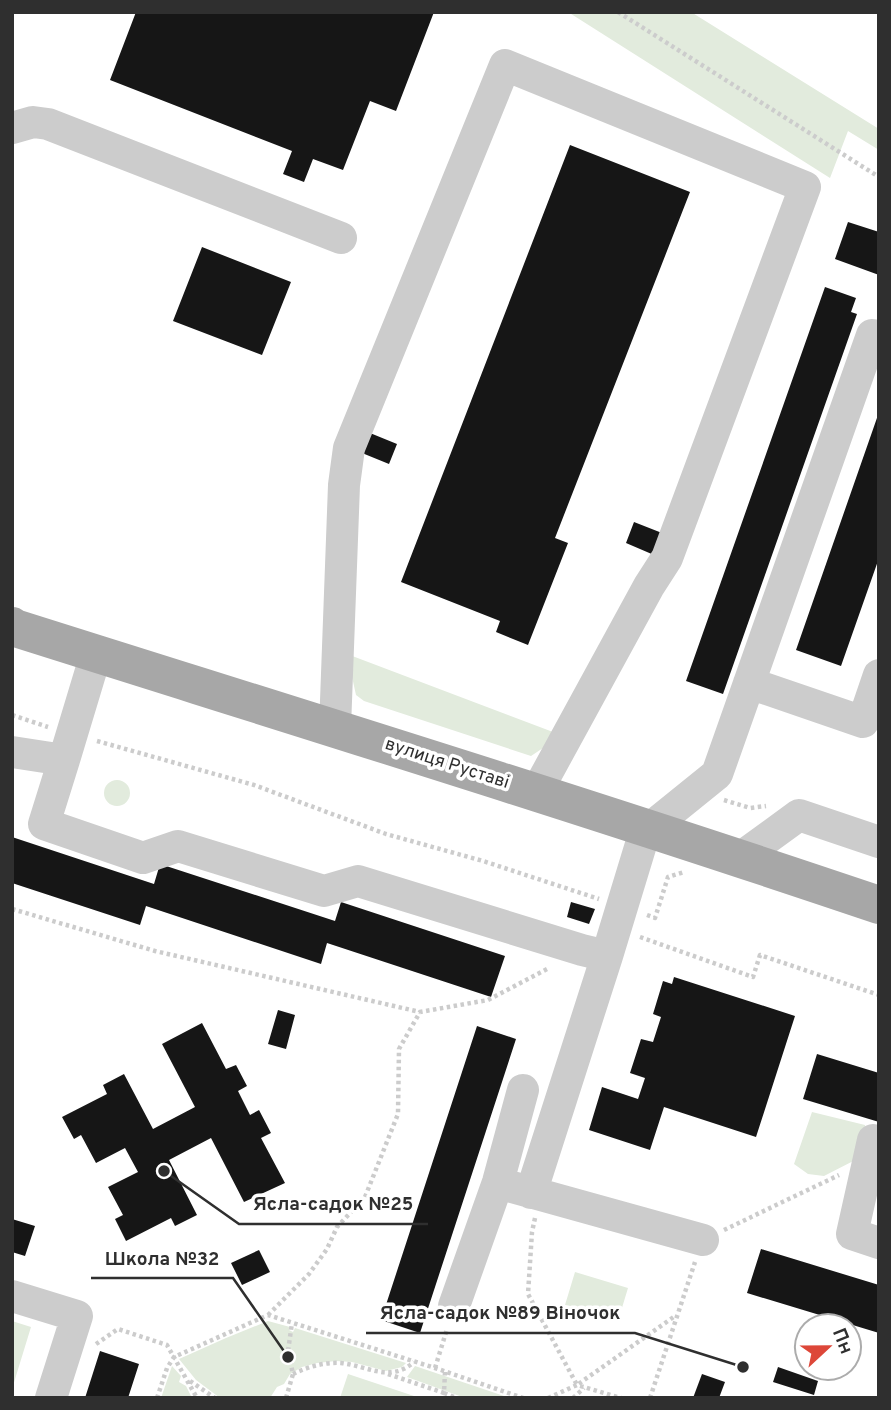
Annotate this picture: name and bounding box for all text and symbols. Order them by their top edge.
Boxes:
street label: вулиця Руставі [382,733,512,795]
callout: Ясла-садок №25 [239,1184,428,1224]
text: Ясла-садок №25 [253,1193,413,1217]
callout: Школа №32 [91,1238,233,1278]
text: Школа №32 [105,1248,219,1272]
callout: Ясла-садок №89 Віночок [366,1293,635,1333]
text: Ясла-садок №89 Віночок [380,1302,620,1326]
north arrow [793,1312,863,1382]
text: Пн [826,1325,858,1358]

